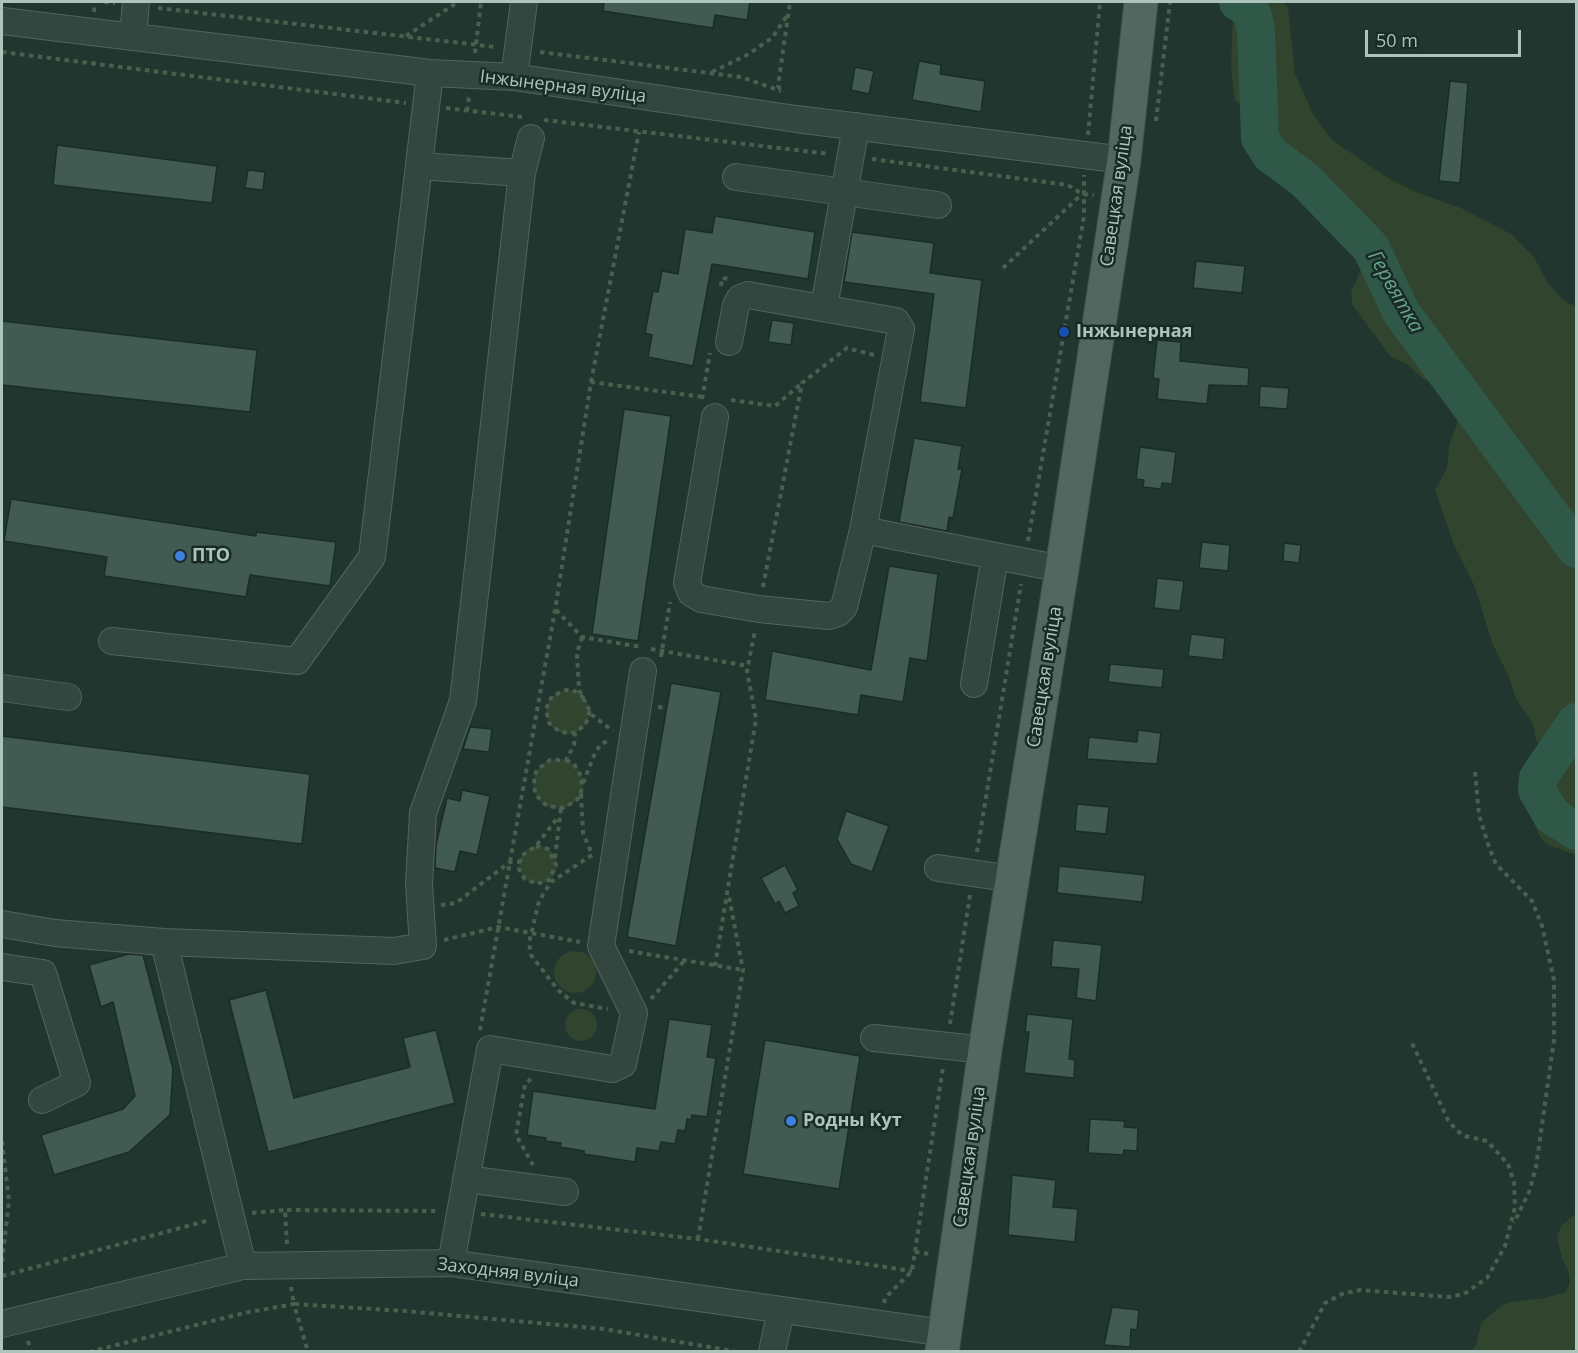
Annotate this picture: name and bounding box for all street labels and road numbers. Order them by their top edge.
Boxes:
street label: Інжынерная вуліца [479,66,647,108]
street label: Савецкая вуліца [1096,124,1138,268]
street label: Савецкая вуліца [1023,605,1067,749]
street label: Савецкая вуліца [949,1085,991,1229]
street label: Заходняя вуліца [436,1254,580,1292]

